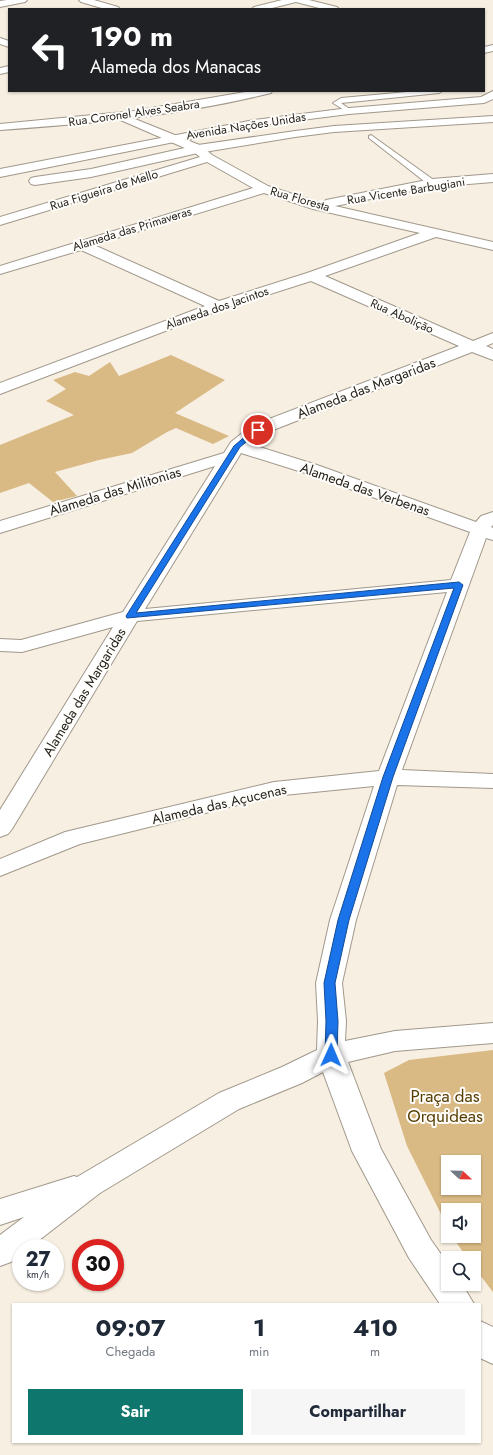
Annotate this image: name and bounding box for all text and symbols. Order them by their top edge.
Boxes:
text: 190 m [90,16,173,57]
icon: left [24,24,76,76]
text: Alameda dos Manacas [90,54,261,80]
street label: Rua Coronel Alves Seabra [67,95,201,131]
street label: Avenida Nações Unidas [185,108,307,144]
street label: Rua Figueira de Mello [48,165,161,215]
street label: Rua Vicente Barbugiani [346,173,466,209]
street label: Rua Floresta [268,182,332,216]
street label: Alameda das Primaveras [70,202,194,256]
street label: Alameda dos Jacintos [163,282,271,334]
street label: Rua Abolição [367,294,437,338]
street label: Alameda das Margaridas [294,352,439,424]
pin [241,413,275,447]
icon: arrive [247,419,269,441]
street label: Alameda das Verbenas [298,457,433,521]
street label: Alameda das Militonias [47,461,184,521]
street label: Alameda das Margaridas [38,624,131,760]
street label: Alameda das Açucenas [150,779,289,829]
position arrow [310,1034,352,1076]
park label: Praça das Orquideas [407,1084,483,1128]
north arrow [441,1155,481,1195]
map controls [441,1155,481,1291]
button: sound [441,1203,481,1243]
speed limit sign: 30 [72,1239,124,1291]
text: 27 [25,1245,51,1274]
button: search [441,1251,481,1291]
text: km/h [27,1267,49,1282]
text: 09:07 [95,1310,165,1345]
text: 1 [253,1310,265,1345]
text: 410 [353,1310,398,1345]
text: Chegada [106,1342,155,1361]
text: min [249,1342,269,1361]
text: m [370,1342,380,1361]
button: Sair [28,1389,243,1435]
button: Compartilhar [251,1389,465,1435]

